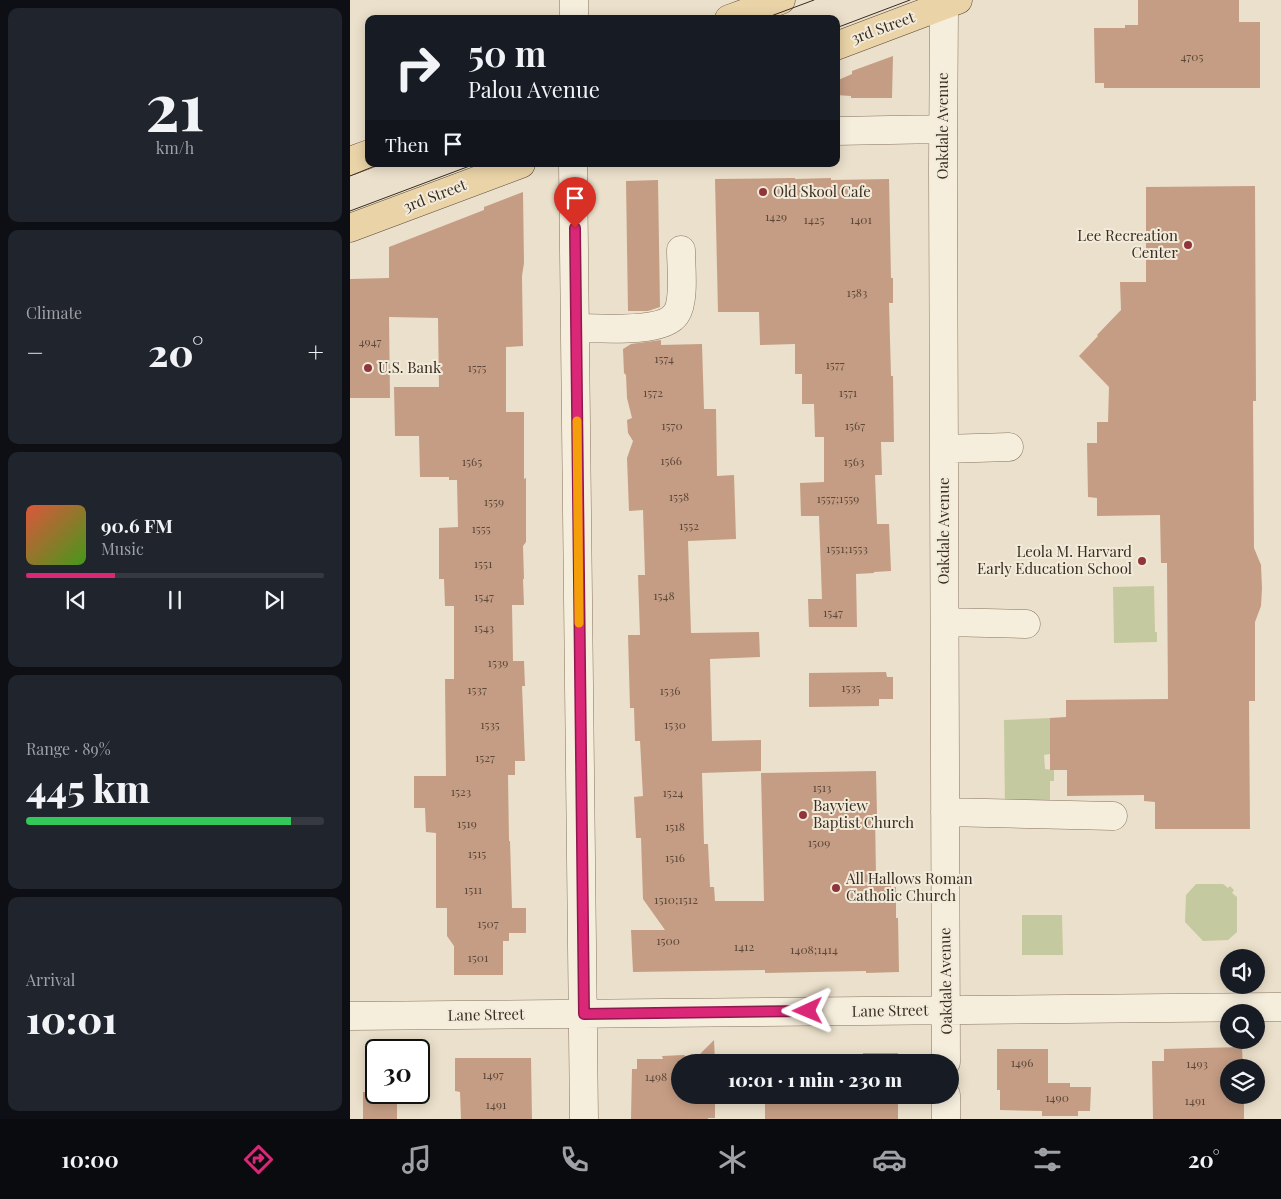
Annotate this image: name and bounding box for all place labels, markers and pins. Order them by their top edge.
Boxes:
pin [554,177,596,228]
place label: Old Skool Cafe [773,181,871,201]
marker: Old Skool Cafe [757,186,769,198]
place label: Lee Recreation Center [1077,225,1178,262]
marker: Lee Recreation Center [1182,239,1194,251]
place label: U.S. Bank [378,357,442,377]
marker: U.S. Bank [362,362,374,374]
place label: Leola M. Harvard Early Education School [977,541,1132,578]
marker: Leola M. Harvard Early Education School [1136,555,1148,567]
place label: Bayview Baptist Church [813,795,914,832]
marker: Bayview Baptist Church [797,809,809,821]
place label: All Hallows Roman Catholic Church [845,868,973,905]
marker: All Hallows Roman Catholic Church [830,882,842,894]

